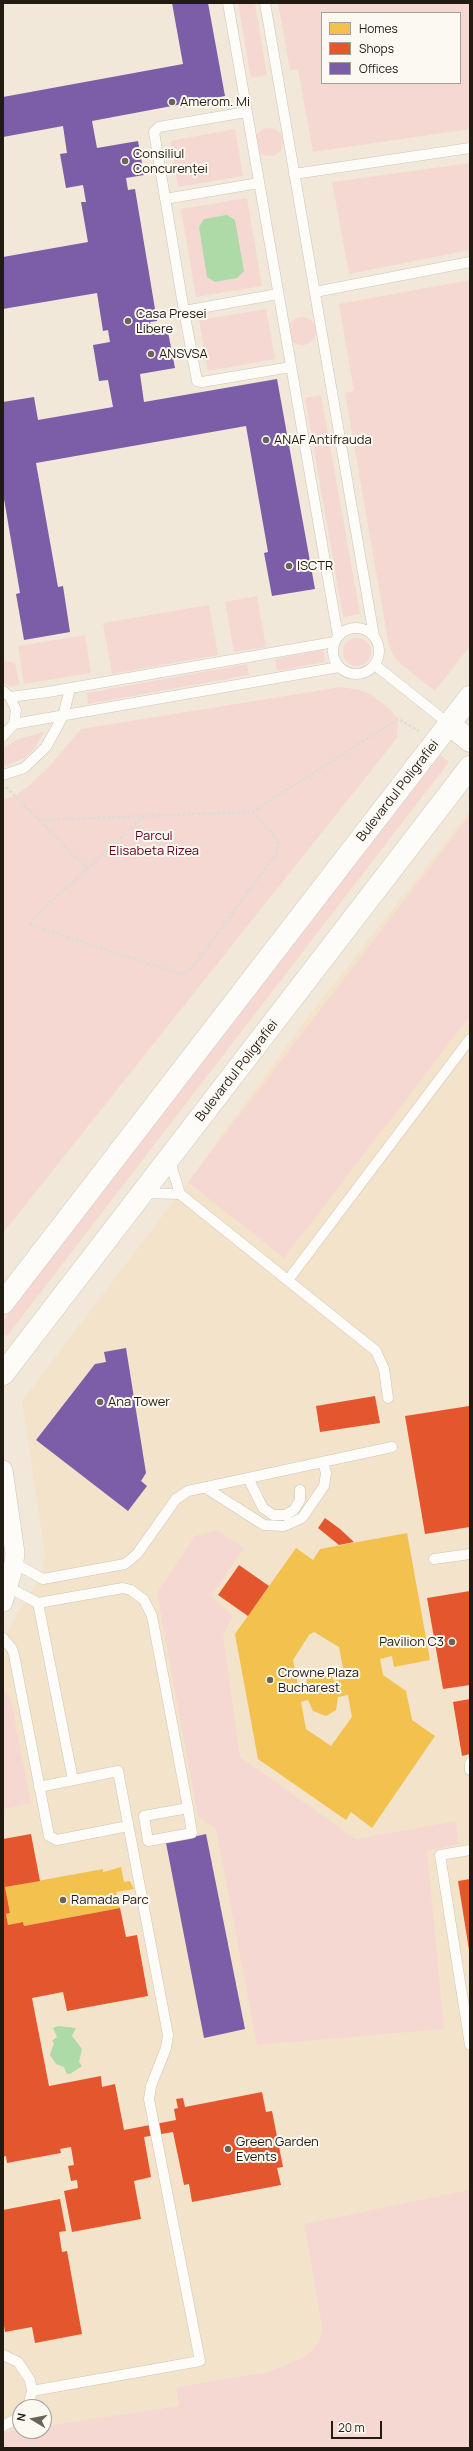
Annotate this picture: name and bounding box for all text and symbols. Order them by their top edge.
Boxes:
legend [321,12,461,84]
text: Homes [359,20,398,37]
text: Shops [359,40,394,57]
text: Offices [359,60,398,77]
place label: Amerom. Mi [180,94,250,110]
marker: Amerom. Mi [167,97,177,107]
place label: Consiliul Concurenței [133,146,208,177]
marker: Consiliul Concurenței [120,156,130,166]
place label: Casa Presei Libere [136,306,207,337]
marker: Casa Presei Libere [123,316,133,326]
place label: ANSVSA [159,346,208,362]
marker: ANSVSA [146,349,156,359]
place label: ANAF Antifrauda [274,432,372,448]
marker: ANAF Antifrauda [261,435,271,445]
place label: ISCTR [297,558,333,574]
marker: ISCTR [284,561,294,571]
street label: Bulevardul Poligrafiei [354,737,442,845]
park label: Parcul Elisabeta Rizea [109,828,199,859]
street label: Bulevardul Poligrafiei [193,1017,281,1125]
place label: Ana Tower [108,1394,170,1410]
marker: Ana Tower [95,1397,105,1407]
place label: Pavilion C3 [379,1634,444,1650]
marker: Pavilion C3 [447,1637,457,1647]
place label: Crowne Plaza Bucharest [278,1665,359,1696]
marker: Crowne Plaza Bucharest [265,1675,275,1685]
place label: Ramada Parc [71,1892,149,1908]
marker: Ramada Parc [58,1895,68,1905]
place label: Green Garden Events [236,2134,319,2165]
marker: Green Garden Events [223,2144,233,2154]
north arrow [12,2399,52,2439]
text: N [13,2412,29,2422]
scale bar [333,2413,384,2439]
text: 20 m [338,2419,365,2436]

